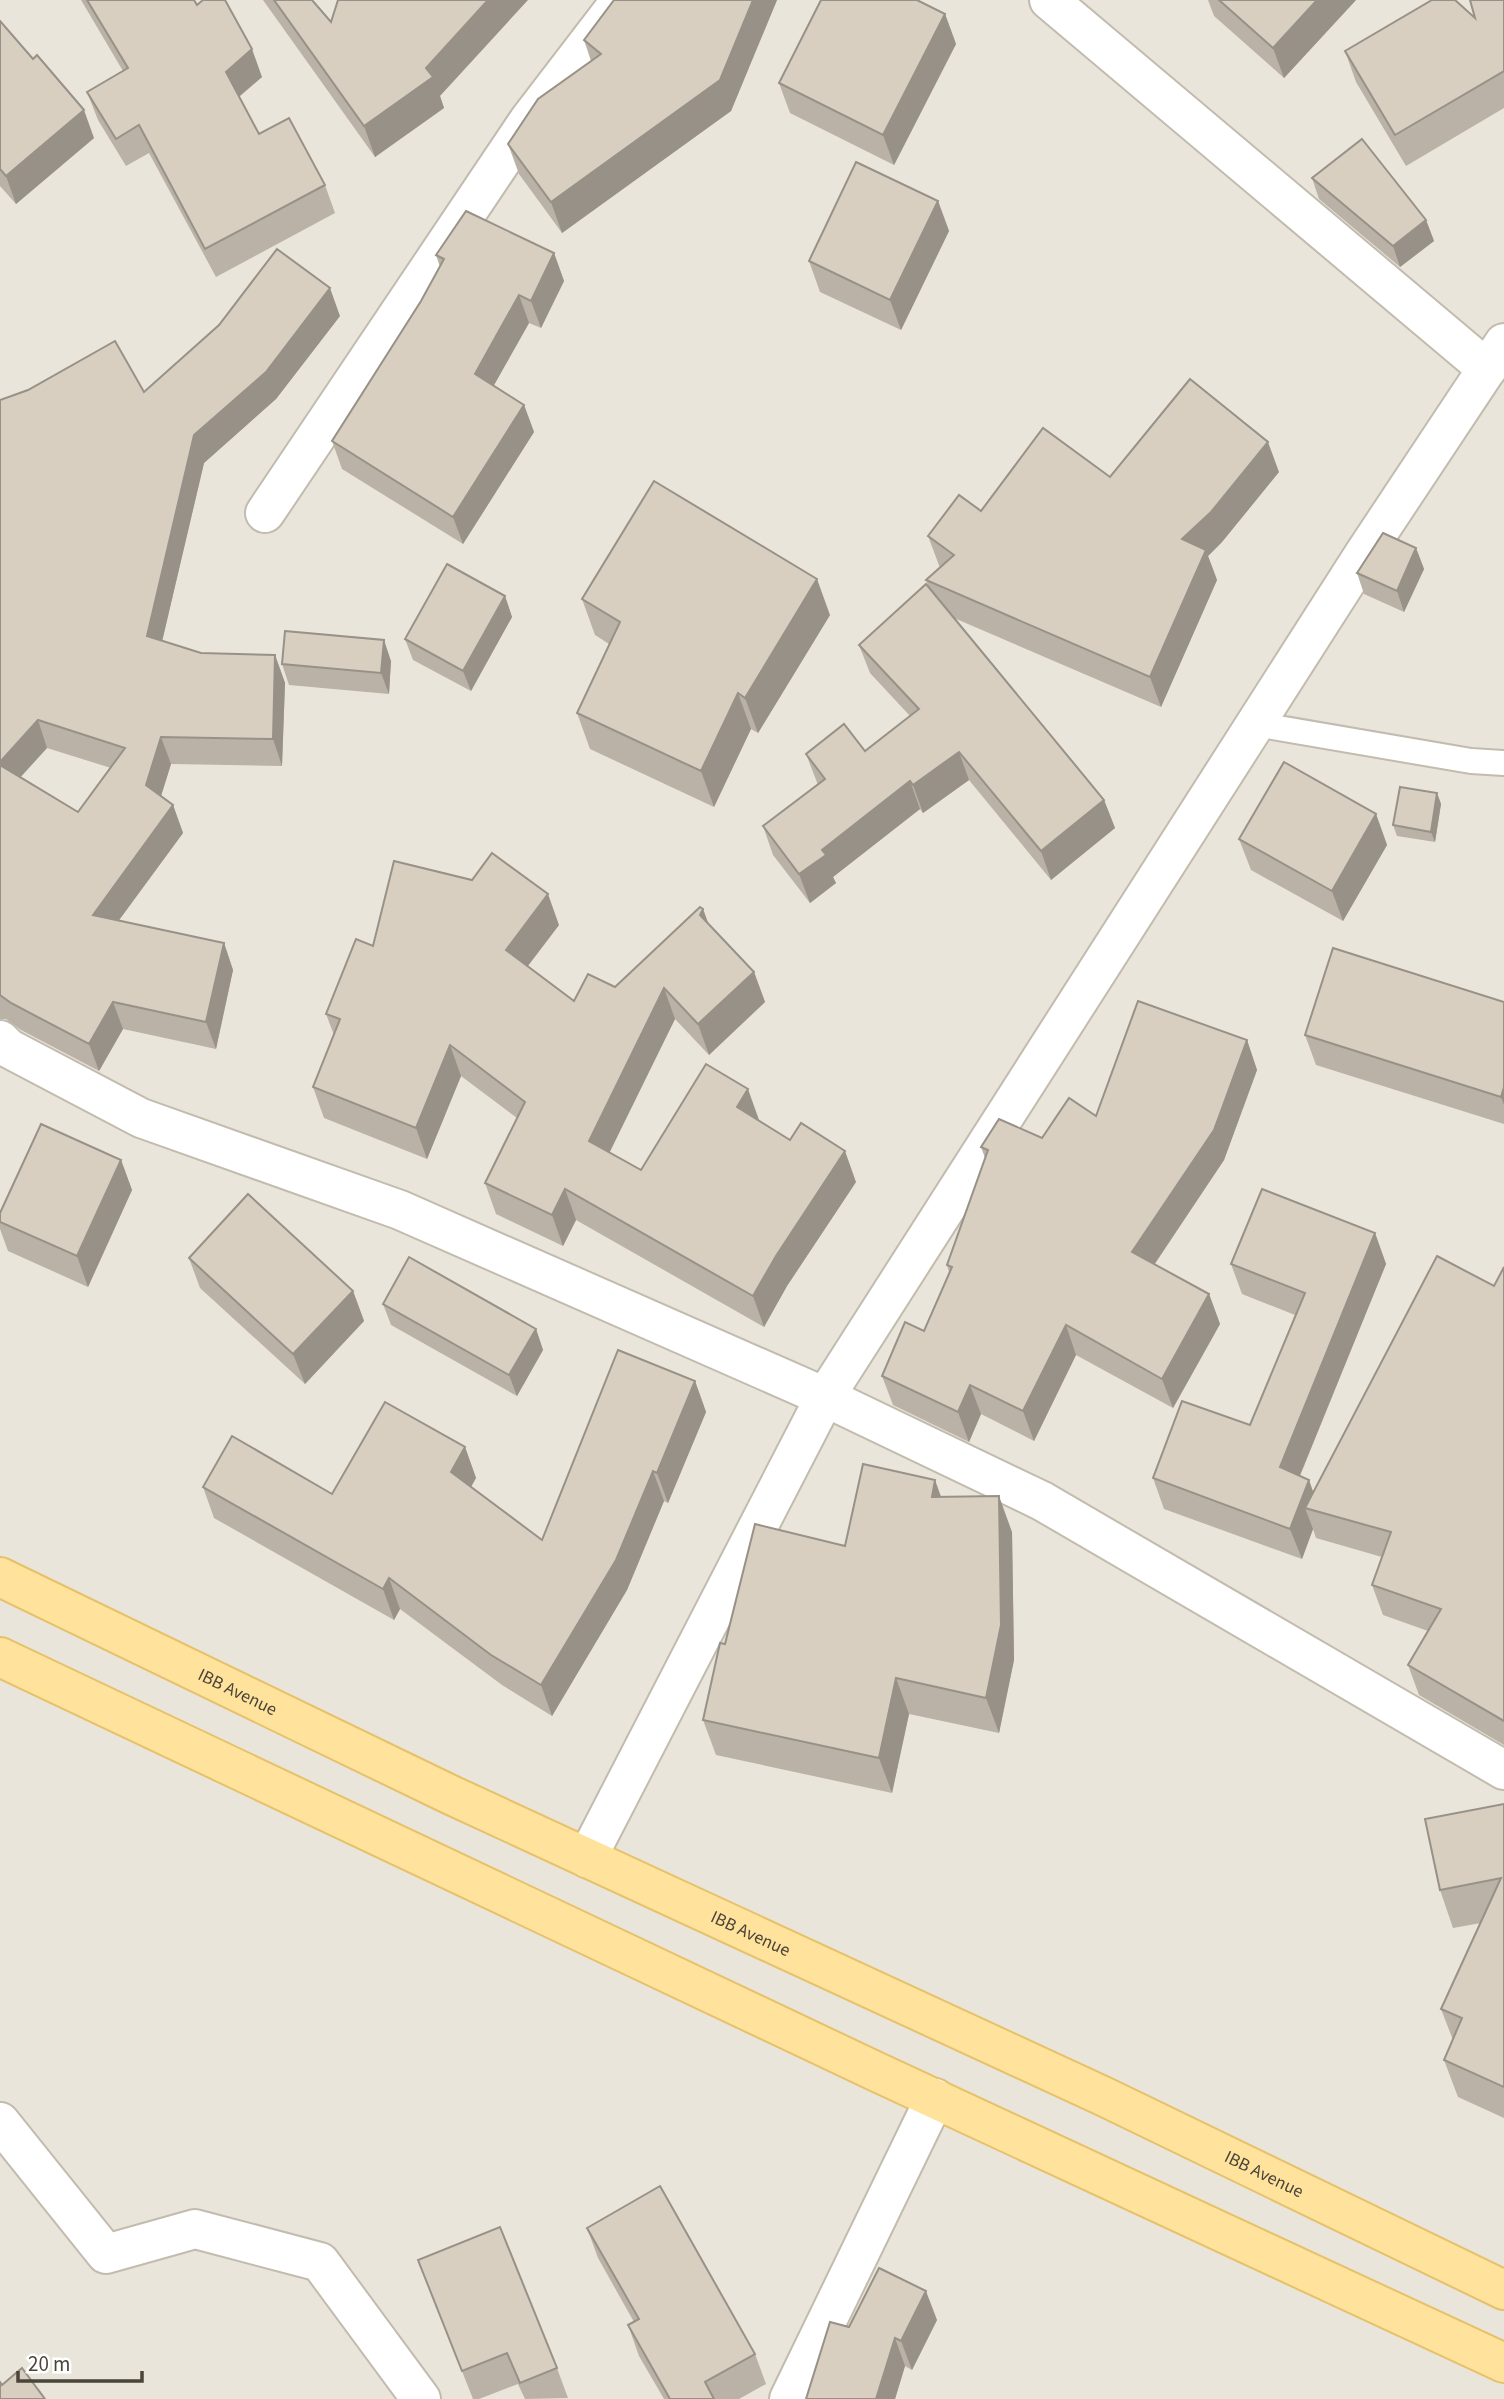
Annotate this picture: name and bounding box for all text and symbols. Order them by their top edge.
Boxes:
street label: IBB Avenue [194,1663,281,1722]
street label: IBB Avenue [707,1905,794,1963]
street label: IBB Avenue [1220,2145,1308,2204]
scale bar [18,2340,142,2384]
text: 20 m [28,2349,70,2379]

